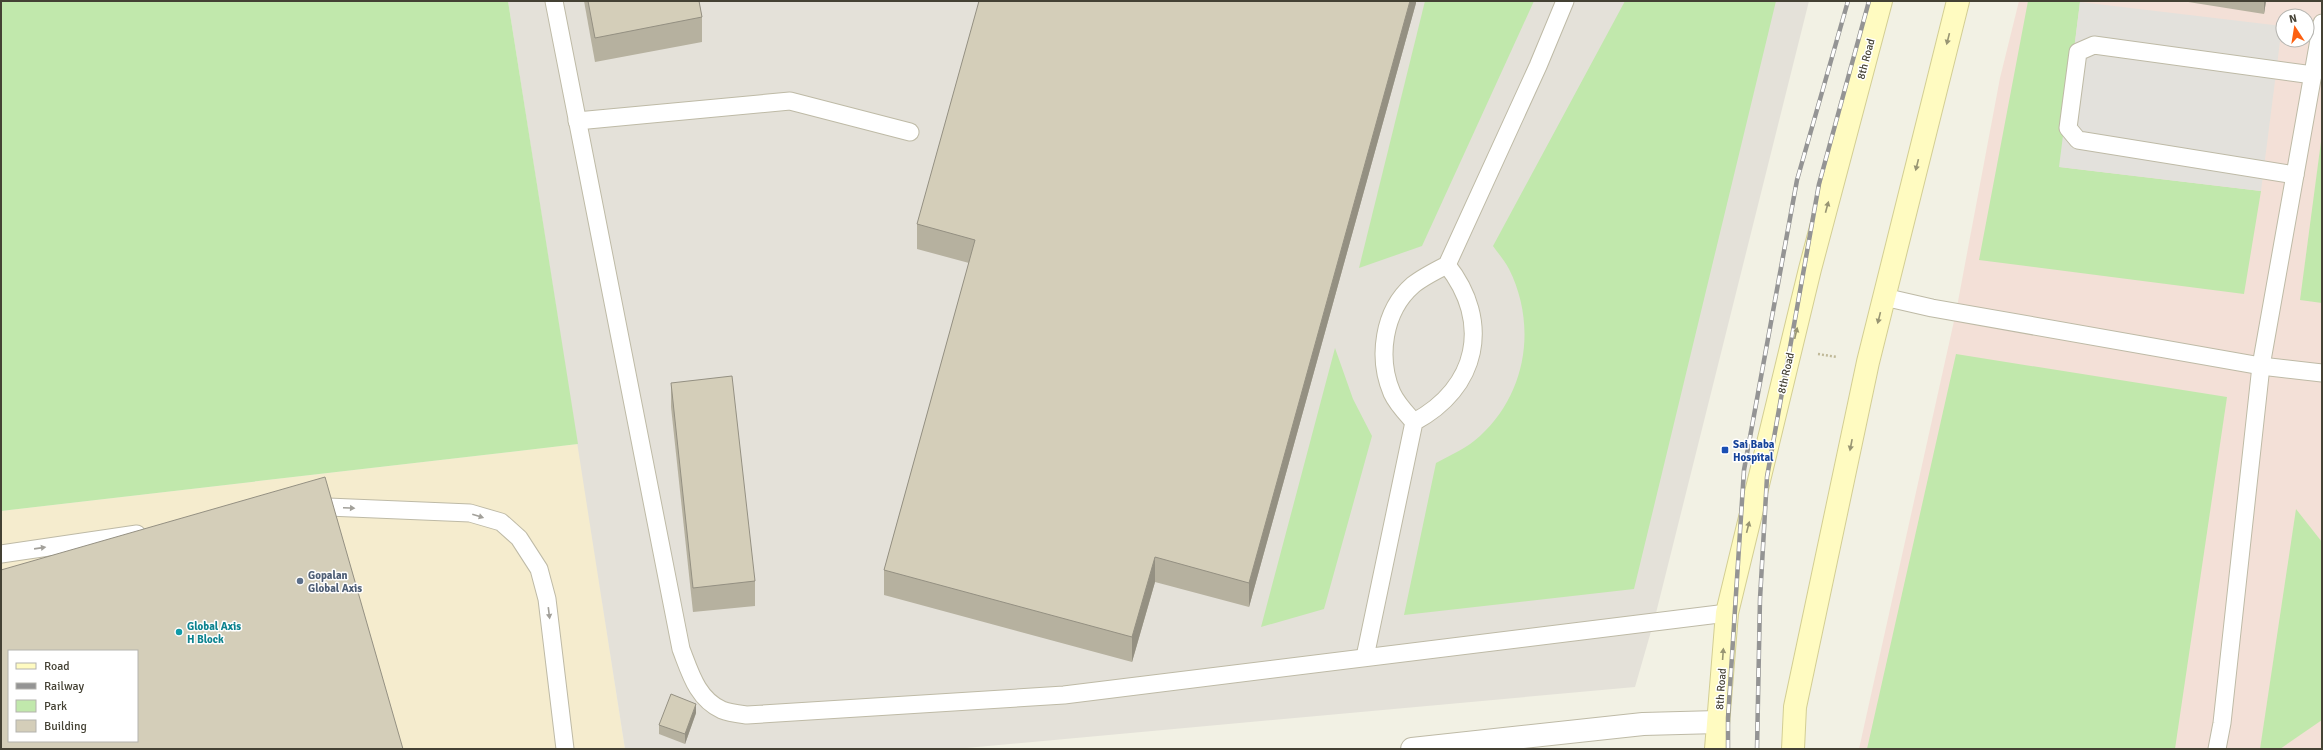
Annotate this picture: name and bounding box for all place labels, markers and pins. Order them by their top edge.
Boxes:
place label: Sai Baba Hospital [1733,438,1775,464]
marker: Sai Baba Hospital [1720,445,1730,455]
place label: Gopalan Global Axis [308,569,362,595]
marker: Gopalan Global Axis [295,576,305,586]
place label: Global Axis H Block [187,620,241,646]
marker: Global Axis H Block [174,627,184,637]

